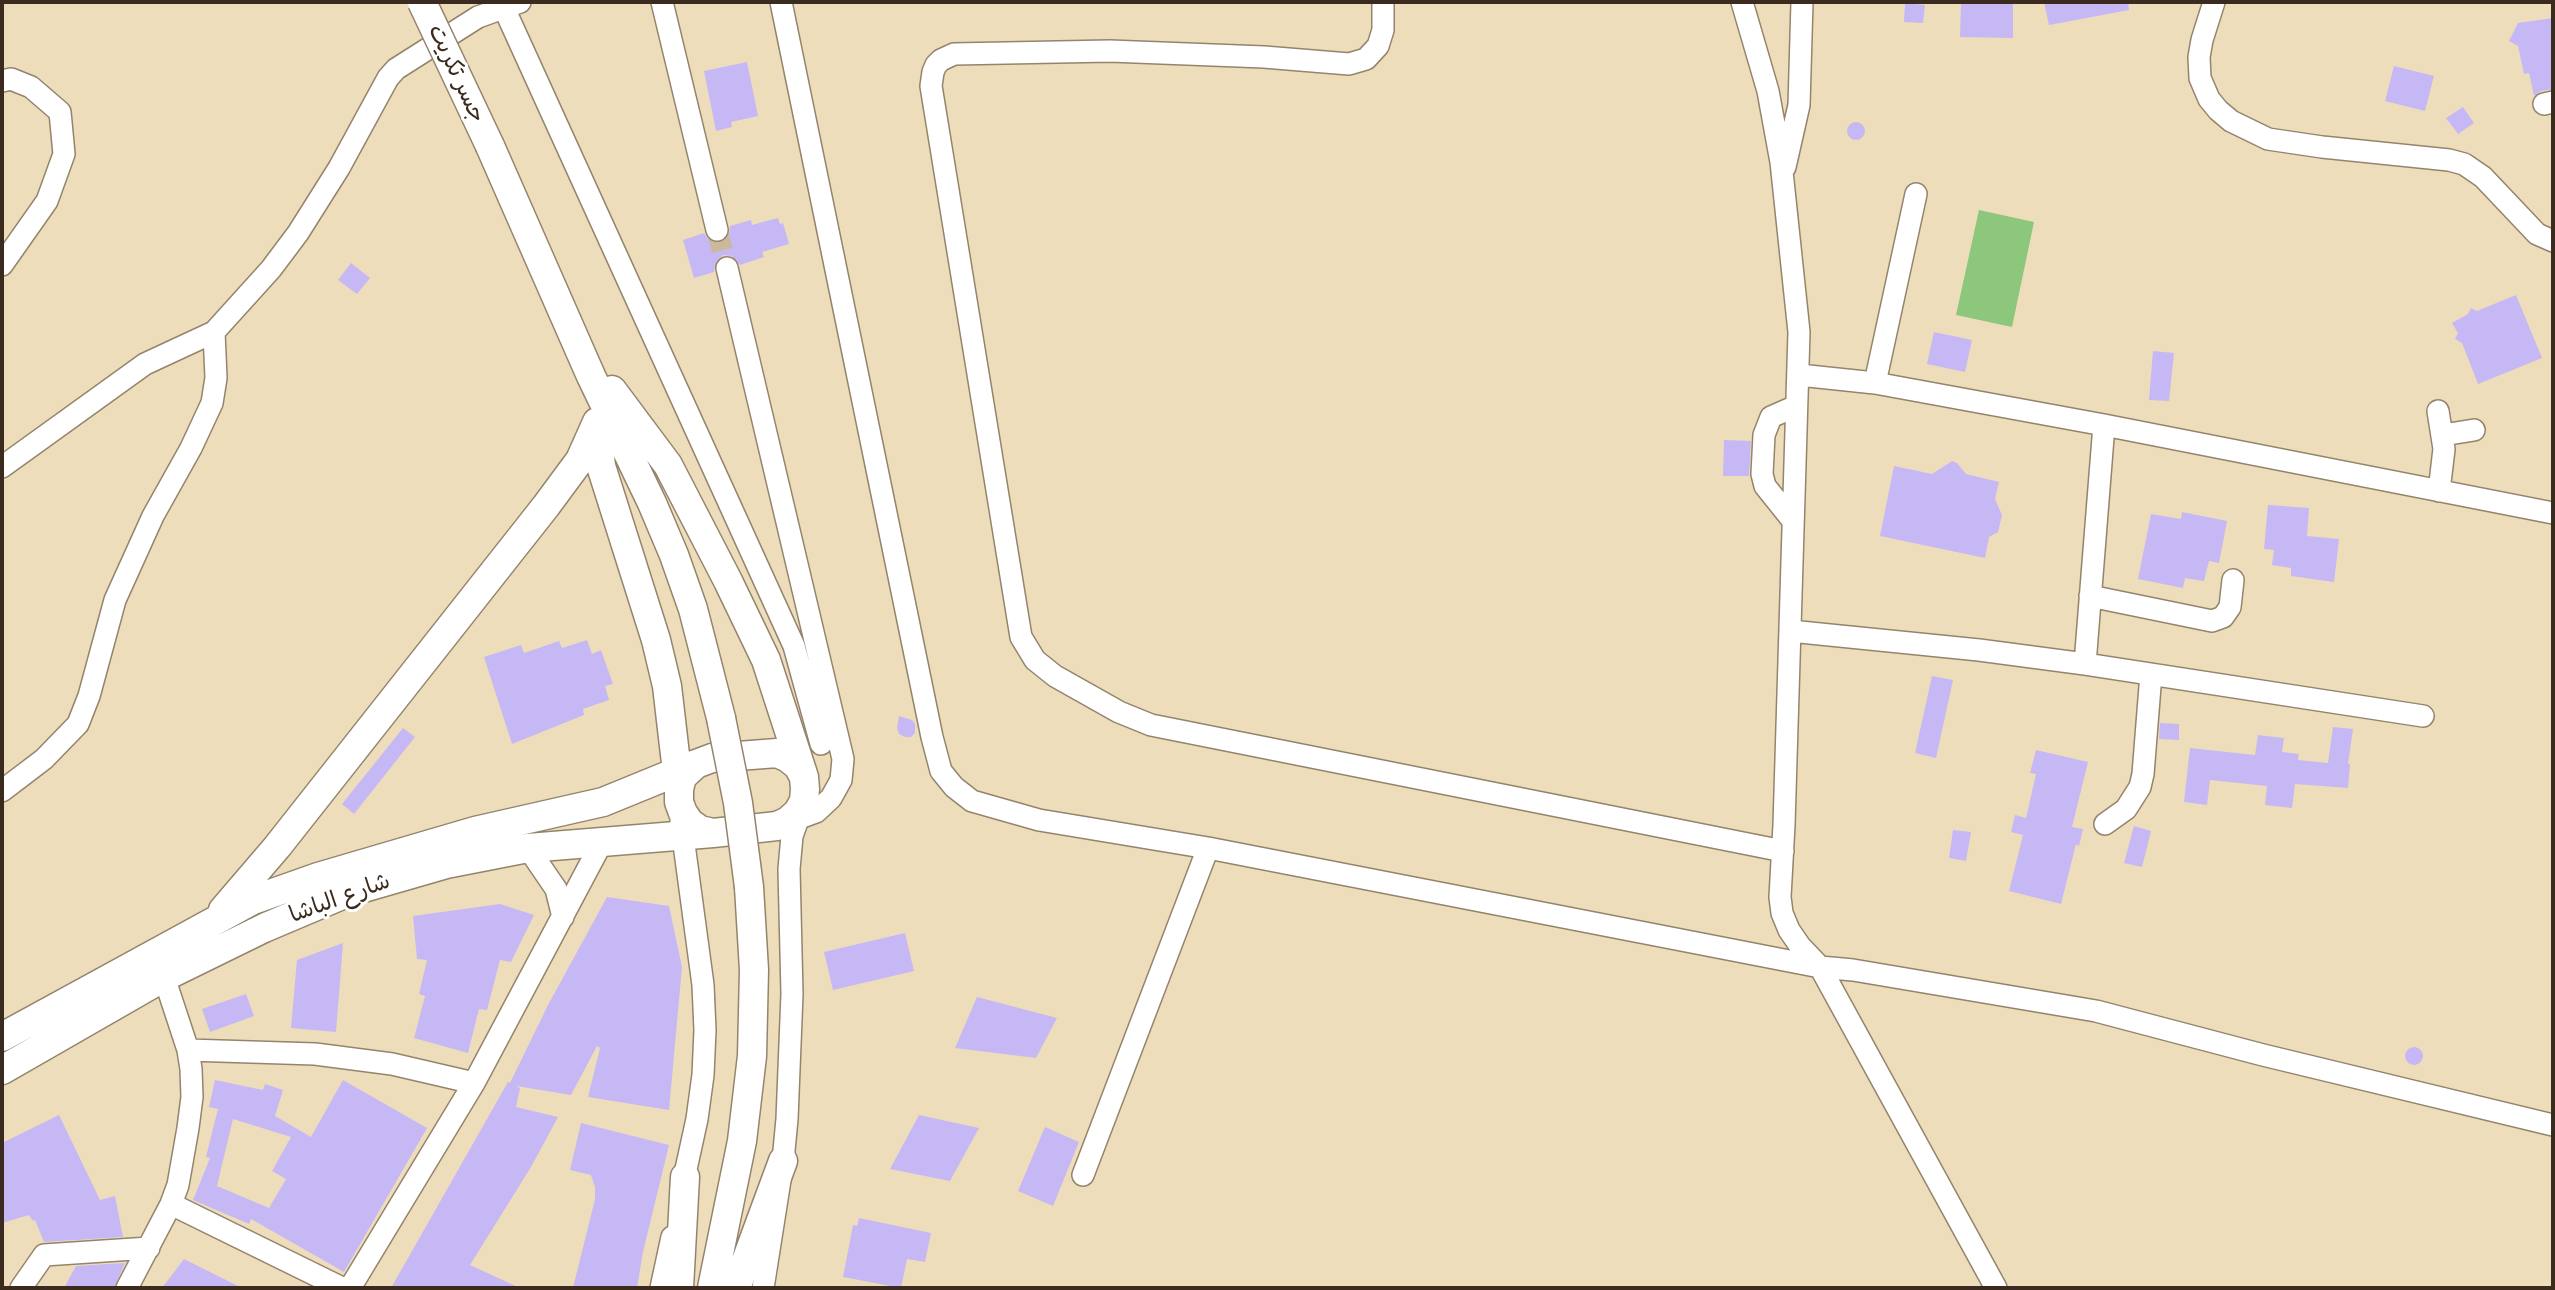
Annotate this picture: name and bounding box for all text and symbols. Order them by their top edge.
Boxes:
street label: جسر تكريت [421,21,491,127]
street label: شارع الباشا [286,868,394,930]

